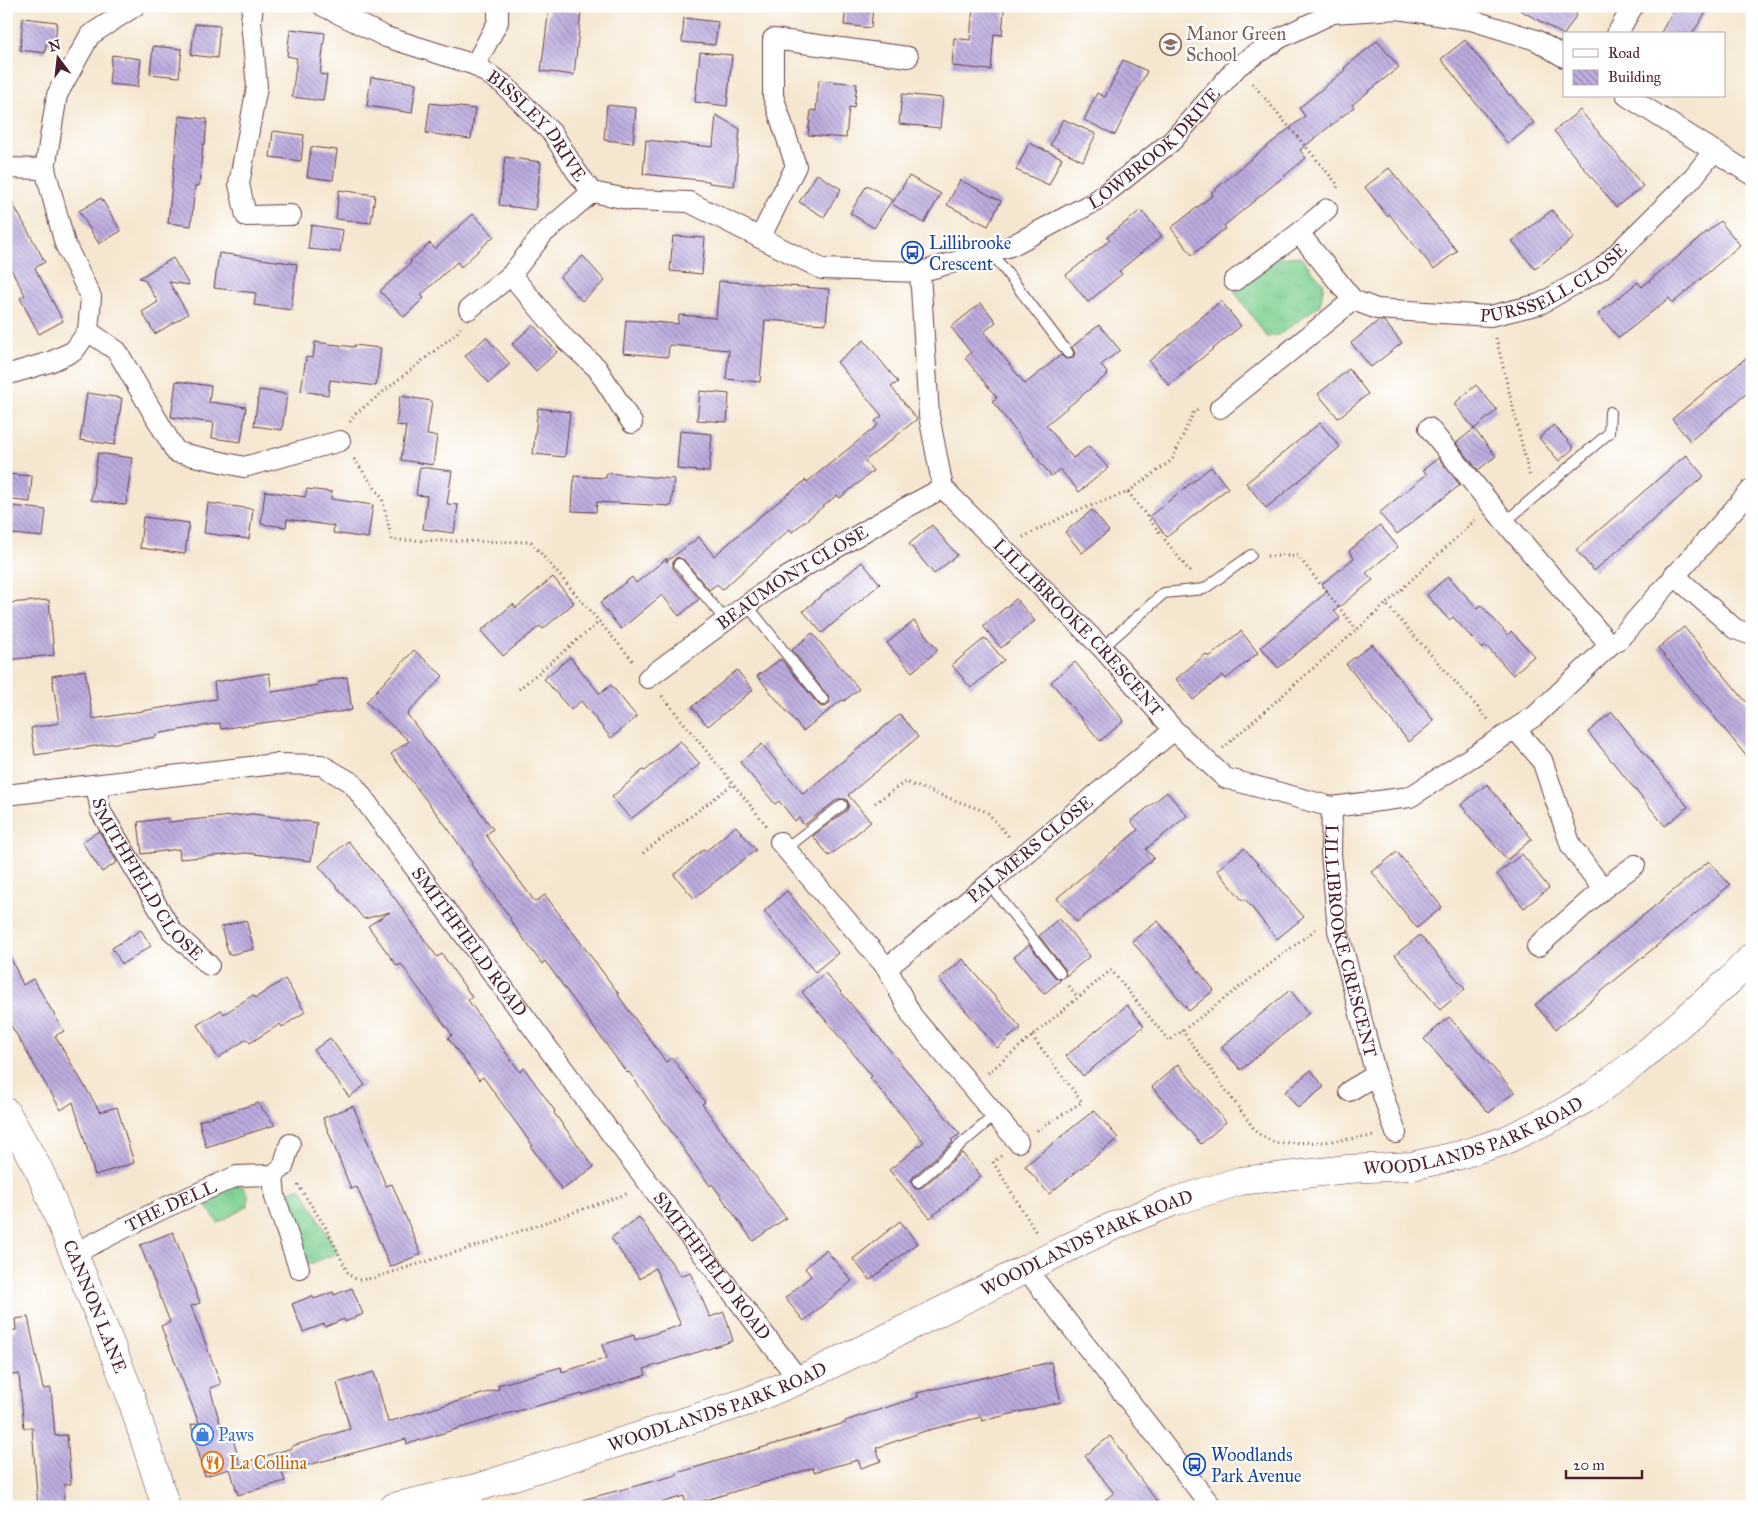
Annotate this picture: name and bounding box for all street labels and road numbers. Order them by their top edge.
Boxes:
street label: BISSLEY DRIVE [483,65,591,186]
street label: LOWBROOK DRIVE [1084,83,1225,214]
street label: PURSSELL CLOSE [1479,239,1632,327]
street label: BEAUMONT CLOSE [712,521,872,635]
street label: LILLIBROOKE CRESCENT [989,534,1168,721]
street label: PALMERS CLOSE [963,791,1097,908]
street label: SMITHFIELD CLOSE [88,796,208,965]
street label: LILLIBROOKE CRESCENT [1320,824,1382,1060]
street label: SMITHFIELD ROAD [407,863,532,1021]
street label: WOODLANDS PARK ROAD [1363,1092,1587,1179]
street label: THE DELL [121,1175,220,1237]
street label: WOODLANDS PARK ROAD [977,1185,1196,1301]
street label: SMITHFIELD ROAD [648,1188,775,1344]
street label: CANNON LANE [58,1236,132,1376]
street label: WOODLANDS PARK ROAD [605,1357,831,1456]

